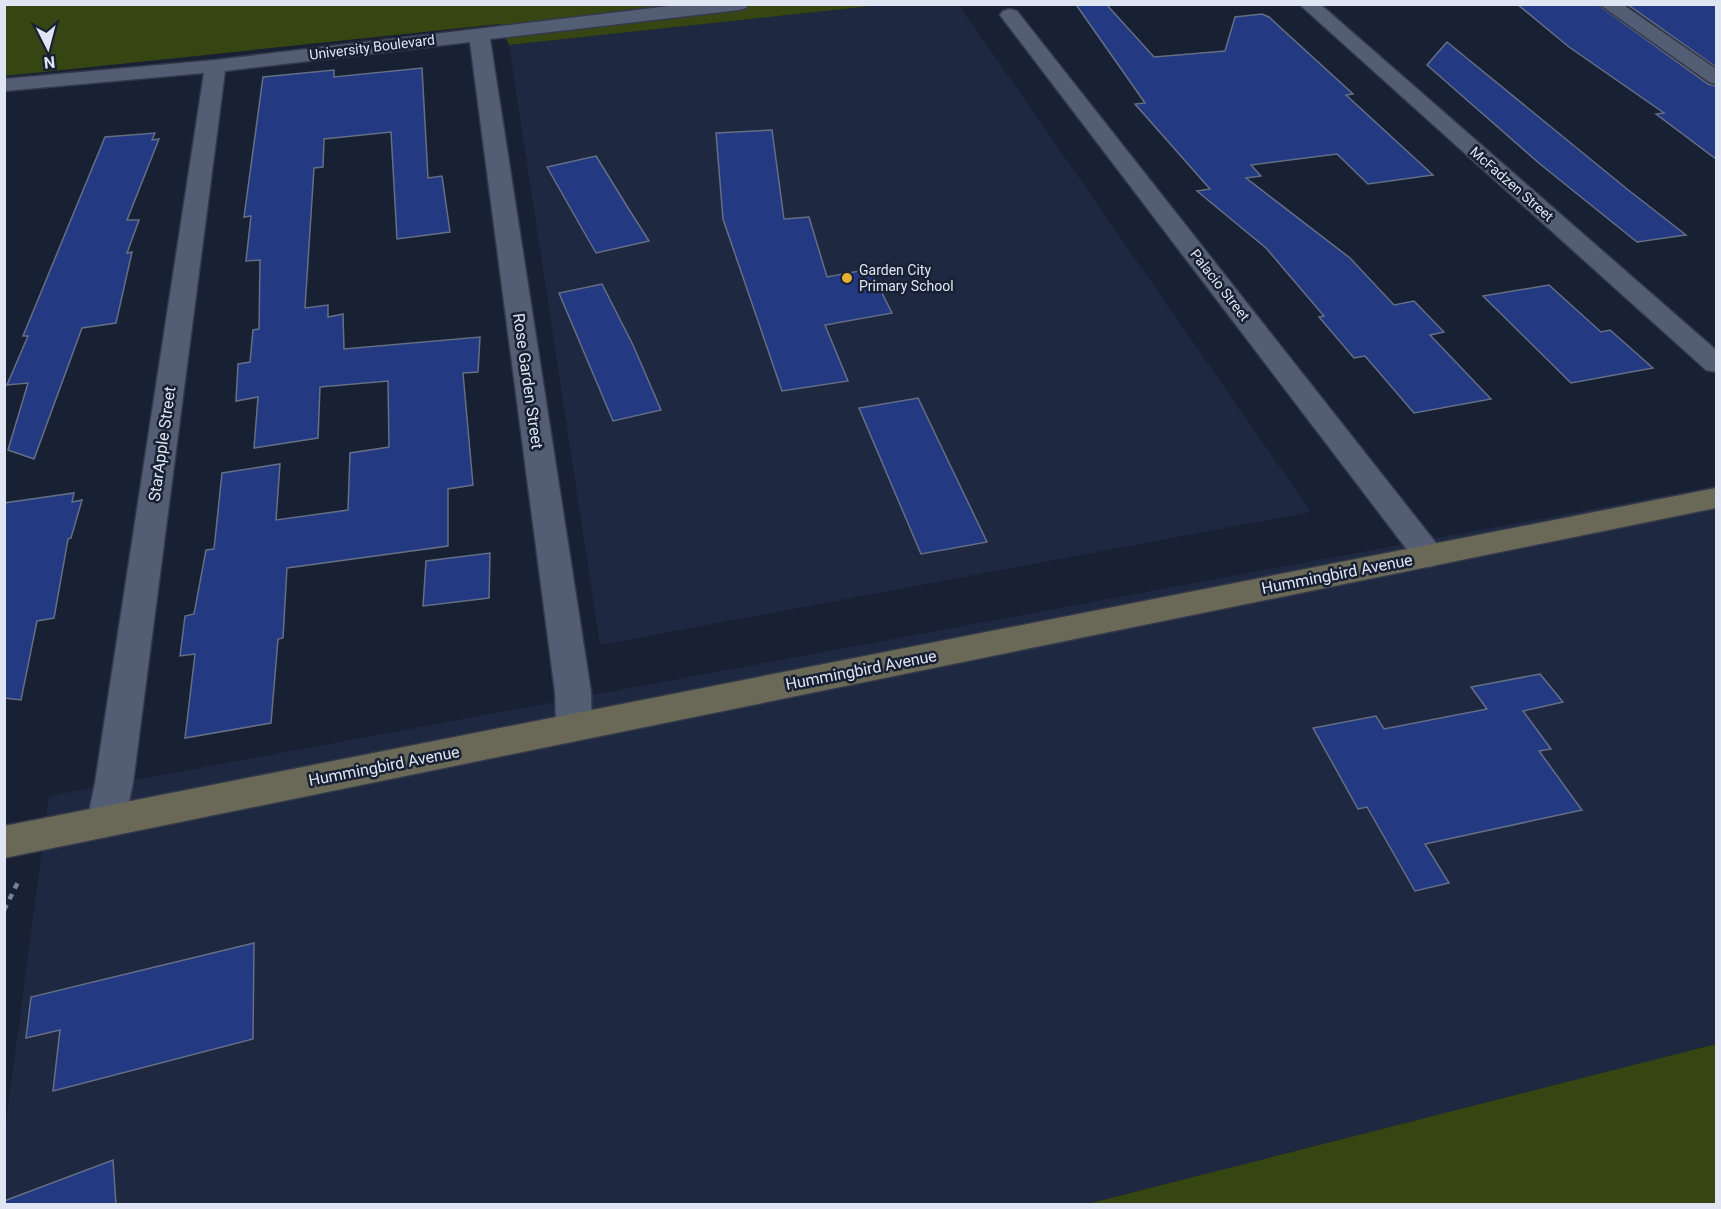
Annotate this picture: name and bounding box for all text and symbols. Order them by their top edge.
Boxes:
north arrow [18,18,78,78]
street label: University Boulevard [308,31,436,63]
text: N [43,52,56,72]
street label: McFadzen Street [1467,144,1557,225]
street label: Palacio Street [1187,246,1253,324]
place label: Garden City Primary School [859,262,954,294]
marker: Garden City Primary School [840,271,854,285]
street label: Rose Garden Street [509,312,547,450]
street label: StarApple Street [145,385,179,503]
street label: Hummingbird Avenue [1260,550,1414,598]
street label: Hummingbird Avenue [784,646,938,694]
street label: Hummingbird Avenue [307,742,461,790]

